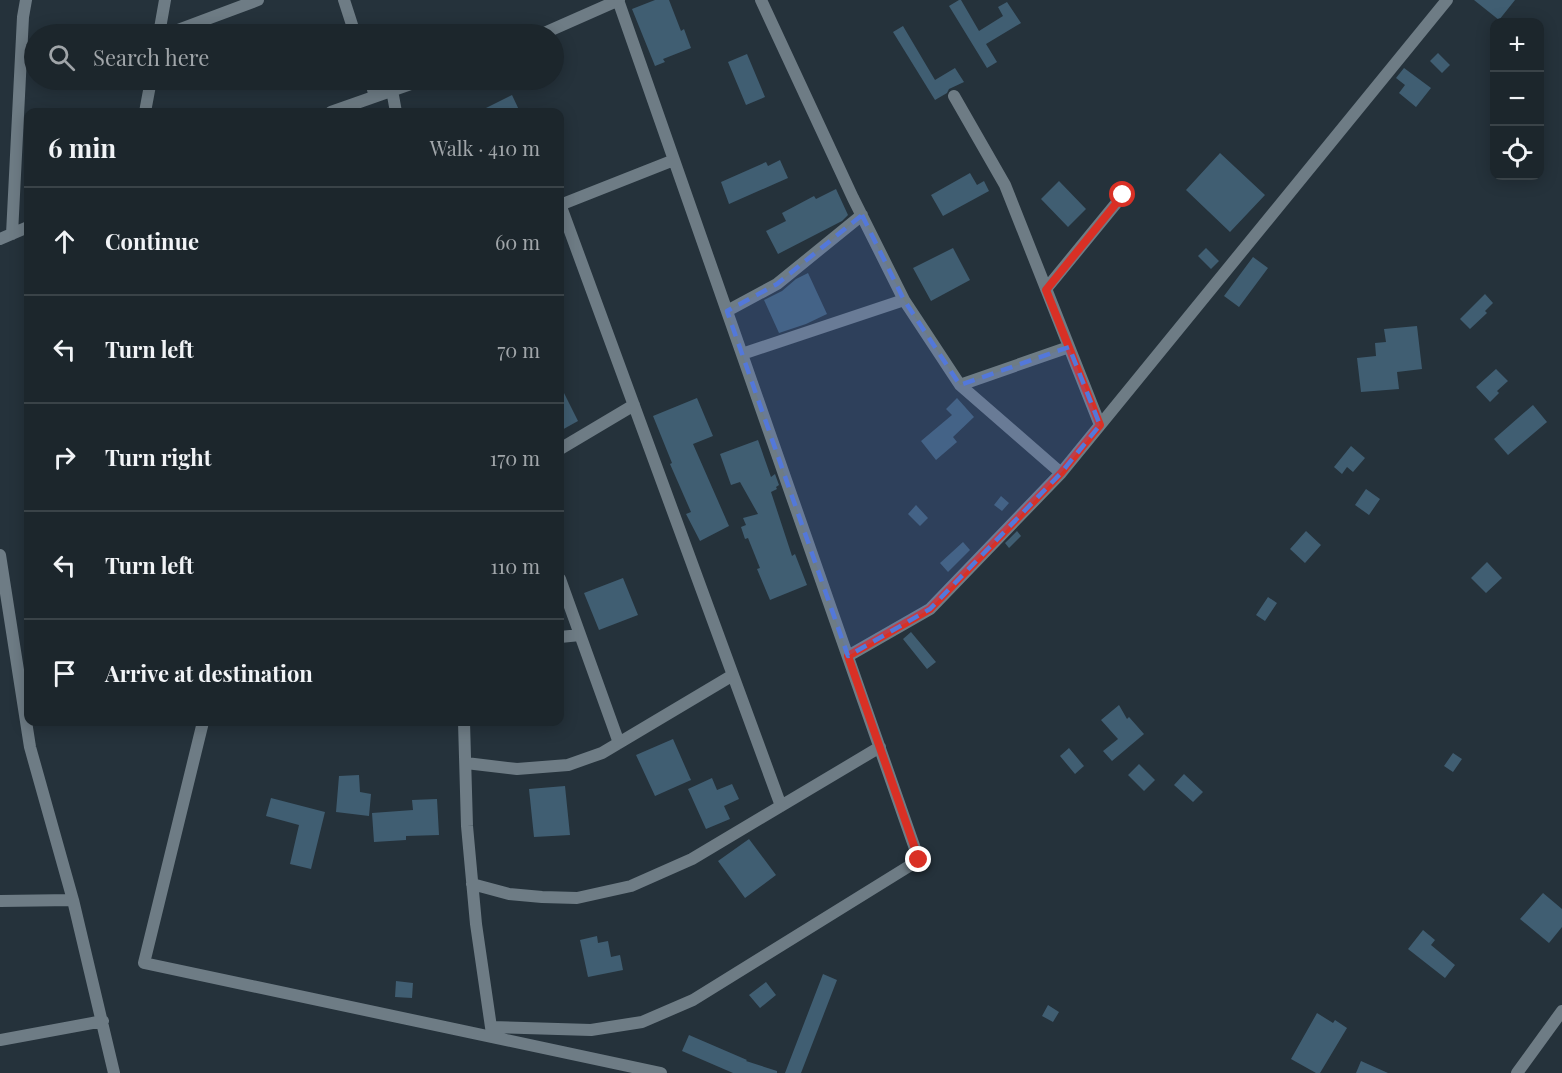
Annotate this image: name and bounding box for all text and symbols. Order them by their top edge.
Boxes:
map controls [1490,18,1544,180]
button: + [1490,18,1544,72]
search box [24,24,564,90]
icon: search [45,41,78,74]
text: Search here [93,42,209,72]
button: − [1490,72,1544,126]
button: locate [1490,126,1544,180]
text: 6 min [48,130,116,165]
text: Walk · 410 m [430,134,540,161]
route start [1109,181,1135,207]
icon: ahead [48,225,81,258]
text: Continue [105,226,199,256]
text: 60 m [495,228,540,255]
icon: left [48,333,81,366]
text: Turn left [105,334,194,364]
text: 70 m [497,336,540,363]
icon: right [48,441,81,474]
text: Turn right [105,442,211,472]
text: 170 m [490,444,540,471]
icon: left [48,549,81,582]
text: Turn left [105,550,194,580]
text: 110 m [490,552,540,579]
icon: arrive [48,657,81,690]
text: Arrive at destination [105,658,313,688]
route end [905,846,931,872]

